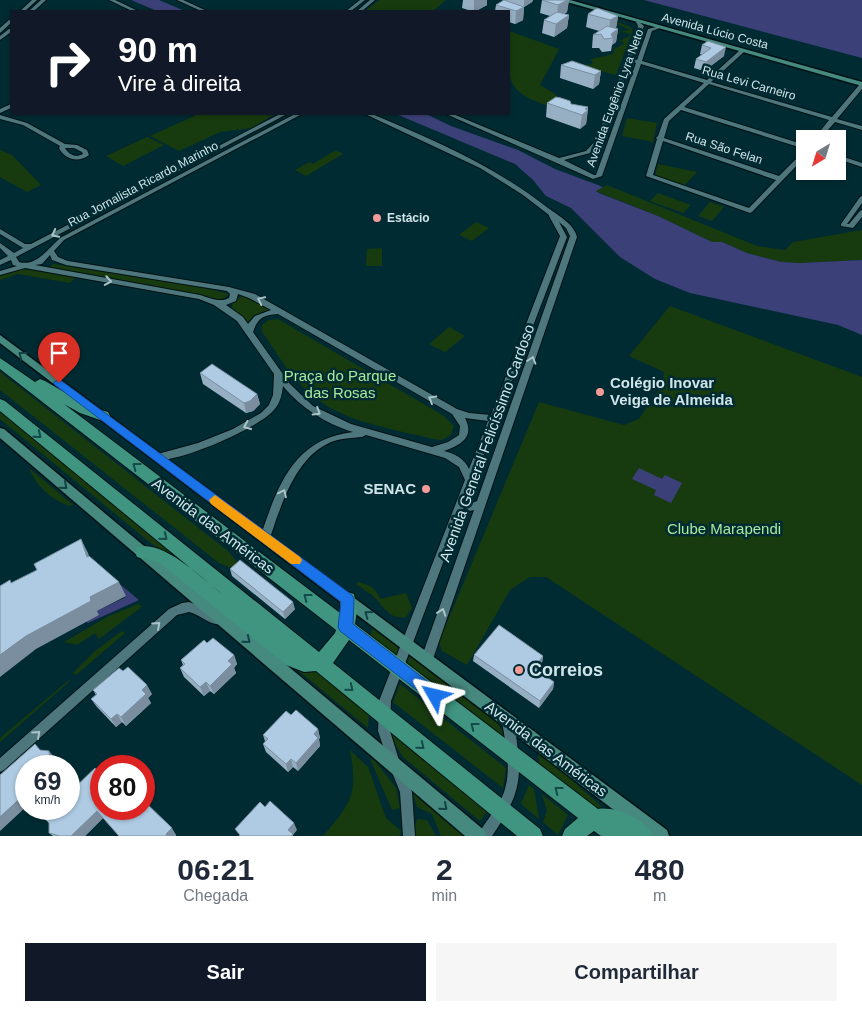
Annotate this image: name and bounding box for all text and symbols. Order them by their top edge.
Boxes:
street label: Avenida Lúcio Costa [660,10,770,52]
street label: Avenida Eugênio Lyra Neto [584,27,647,169]
icon: right [35,30,100,95]
text: 90 m [118,30,198,69]
street label: Rua Levi Carneiro [701,63,798,103]
text: Vire à direita [118,71,241,96]
street label: Rua São Felan [684,129,764,167]
north arrow [796,130,846,180]
map controls [796,130,846,180]
street label: Rua Jornalista Ricardo Marinho [66,138,221,230]
place label: Estácio [387,211,430,225]
marker: Estácio [371,212,383,224]
one-way arrow [51,228,60,238]
one-way arrow [103,275,112,285]
one-way arrow [257,296,266,306]
street label: Avenida General Felicíssimo Cardoso [436,322,538,564]
pin [38,332,80,383]
icon: arrive [45,339,73,367]
one-way arrow [18,352,28,361]
one-way arrow [526,357,536,365]
park label: Praça do Parque das Rosas [284,367,396,401]
place label: Colégio Inovar Veiga de Almeida [610,374,733,408]
marker: Colégio Inovar Veiga de Almeida [594,386,606,398]
one-way arrow [428,395,437,405]
one-way arrow [312,405,321,415]
one-way arrow [243,419,252,430]
one-way arrow [32,429,41,437]
one-way arrow [133,464,142,472]
street label: Avenida das Américas [149,474,278,577]
one-way arrow [59,480,68,489]
place label: SENAC [363,480,416,497]
marker: SENAC [420,483,432,495]
one-way arrow [277,489,287,498]
park label: Clube Marapendi [667,520,781,537]
one-way arrow [158,531,167,539]
one-way arrow [304,595,313,603]
one-way arrow [436,608,446,617]
one-way arrow [365,612,374,620]
one-way arrow [152,622,161,631]
one-way arrow [242,634,251,643]
place label: Correios [529,660,603,680]
marker: Correios [513,664,525,676]
position arrow [408,669,460,721]
one-way arrow [345,683,354,692]
street label: Avenida das Américas [482,697,611,800]
one-way arrow [470,723,480,732]
one-way arrow [31,731,40,740]
one-way arrow [416,740,425,749]
speed limit sign: 80 [90,755,155,820]
text: 69 [34,767,61,795]
one-way arrow [555,788,564,796]
text: km/h [34,793,61,807]
one-way arrow [439,801,448,810]
text: 06:21 [177,853,254,886]
text: 2 [436,853,453,886]
text: 480 [635,853,685,886]
text: Chegada [183,887,248,904]
text: min [431,887,457,904]
text: m [653,887,666,904]
button: Sair [25,943,426,1001]
button: Compartilhar [436,943,837,1001]

